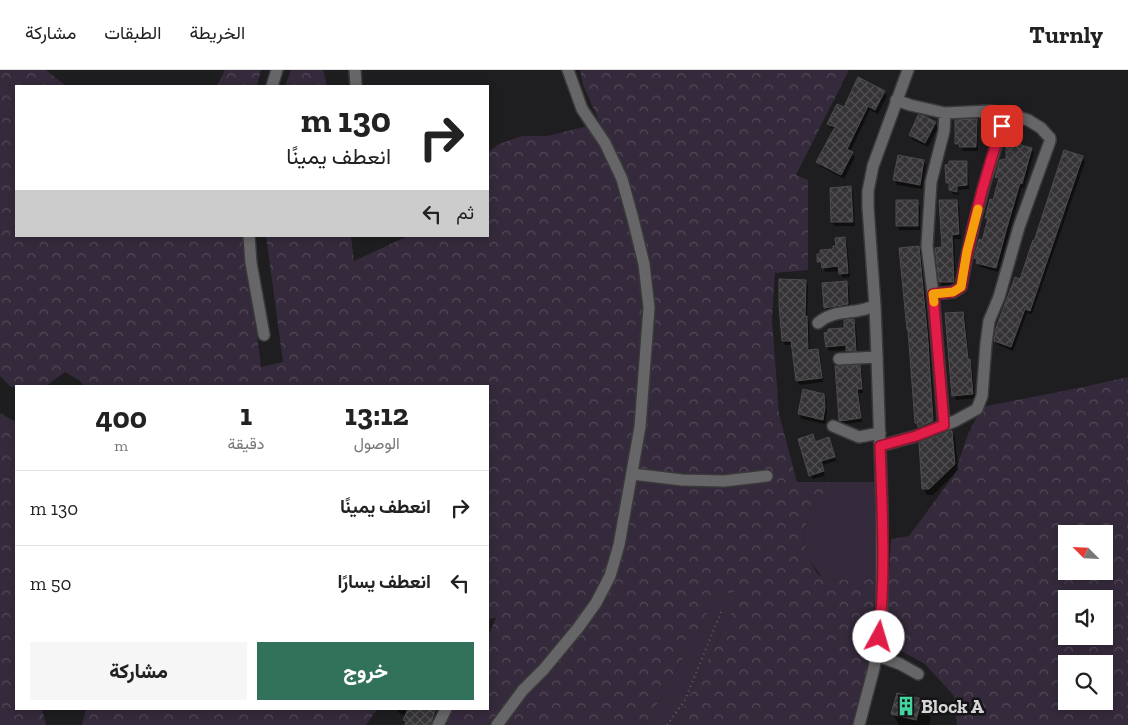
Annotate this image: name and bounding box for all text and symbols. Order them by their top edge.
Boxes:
text: Turnly [1029,20,1103,49]
text: مشاركة [25,22,76,44]
text: الطبقات [104,22,161,44]
text: الخريطة [189,22,245,44]
text: 130 m [301,99,391,141]
icon: right [409,105,474,170]
pin [981,105,1023,147]
icon: arrive [988,112,1016,140]
text: انعطف يمينًا [286,143,391,170]
icon: left [418,200,446,228]
text: ثم [456,201,474,224]
text: 1 [240,397,252,433]
text: 13:12 [345,397,409,433]
text: 400 [95,400,147,436]
text: دقيقة [227,434,264,453]
text: الوصول [354,434,400,453]
text: m [114,436,128,455]
icon: right [446,494,474,522]
text: انعطف يمينًا [340,495,431,518]
text: 130 m [30,497,78,520]
north arrow [1058,525,1112,580]
map controls [1058,525,1113,710]
icon: left [446,569,474,597]
text: انعطف يسارًا [338,570,431,593]
text: 50 m [30,572,71,595]
button: sound [1058,590,1113,645]
position arrow [852,610,904,662]
button: مشاركة [30,642,247,700]
button: خروج [257,642,474,700]
button: search [1058,655,1113,710]
building icon: Block A [895,695,917,717]
place label: Block A [921,695,985,718]

